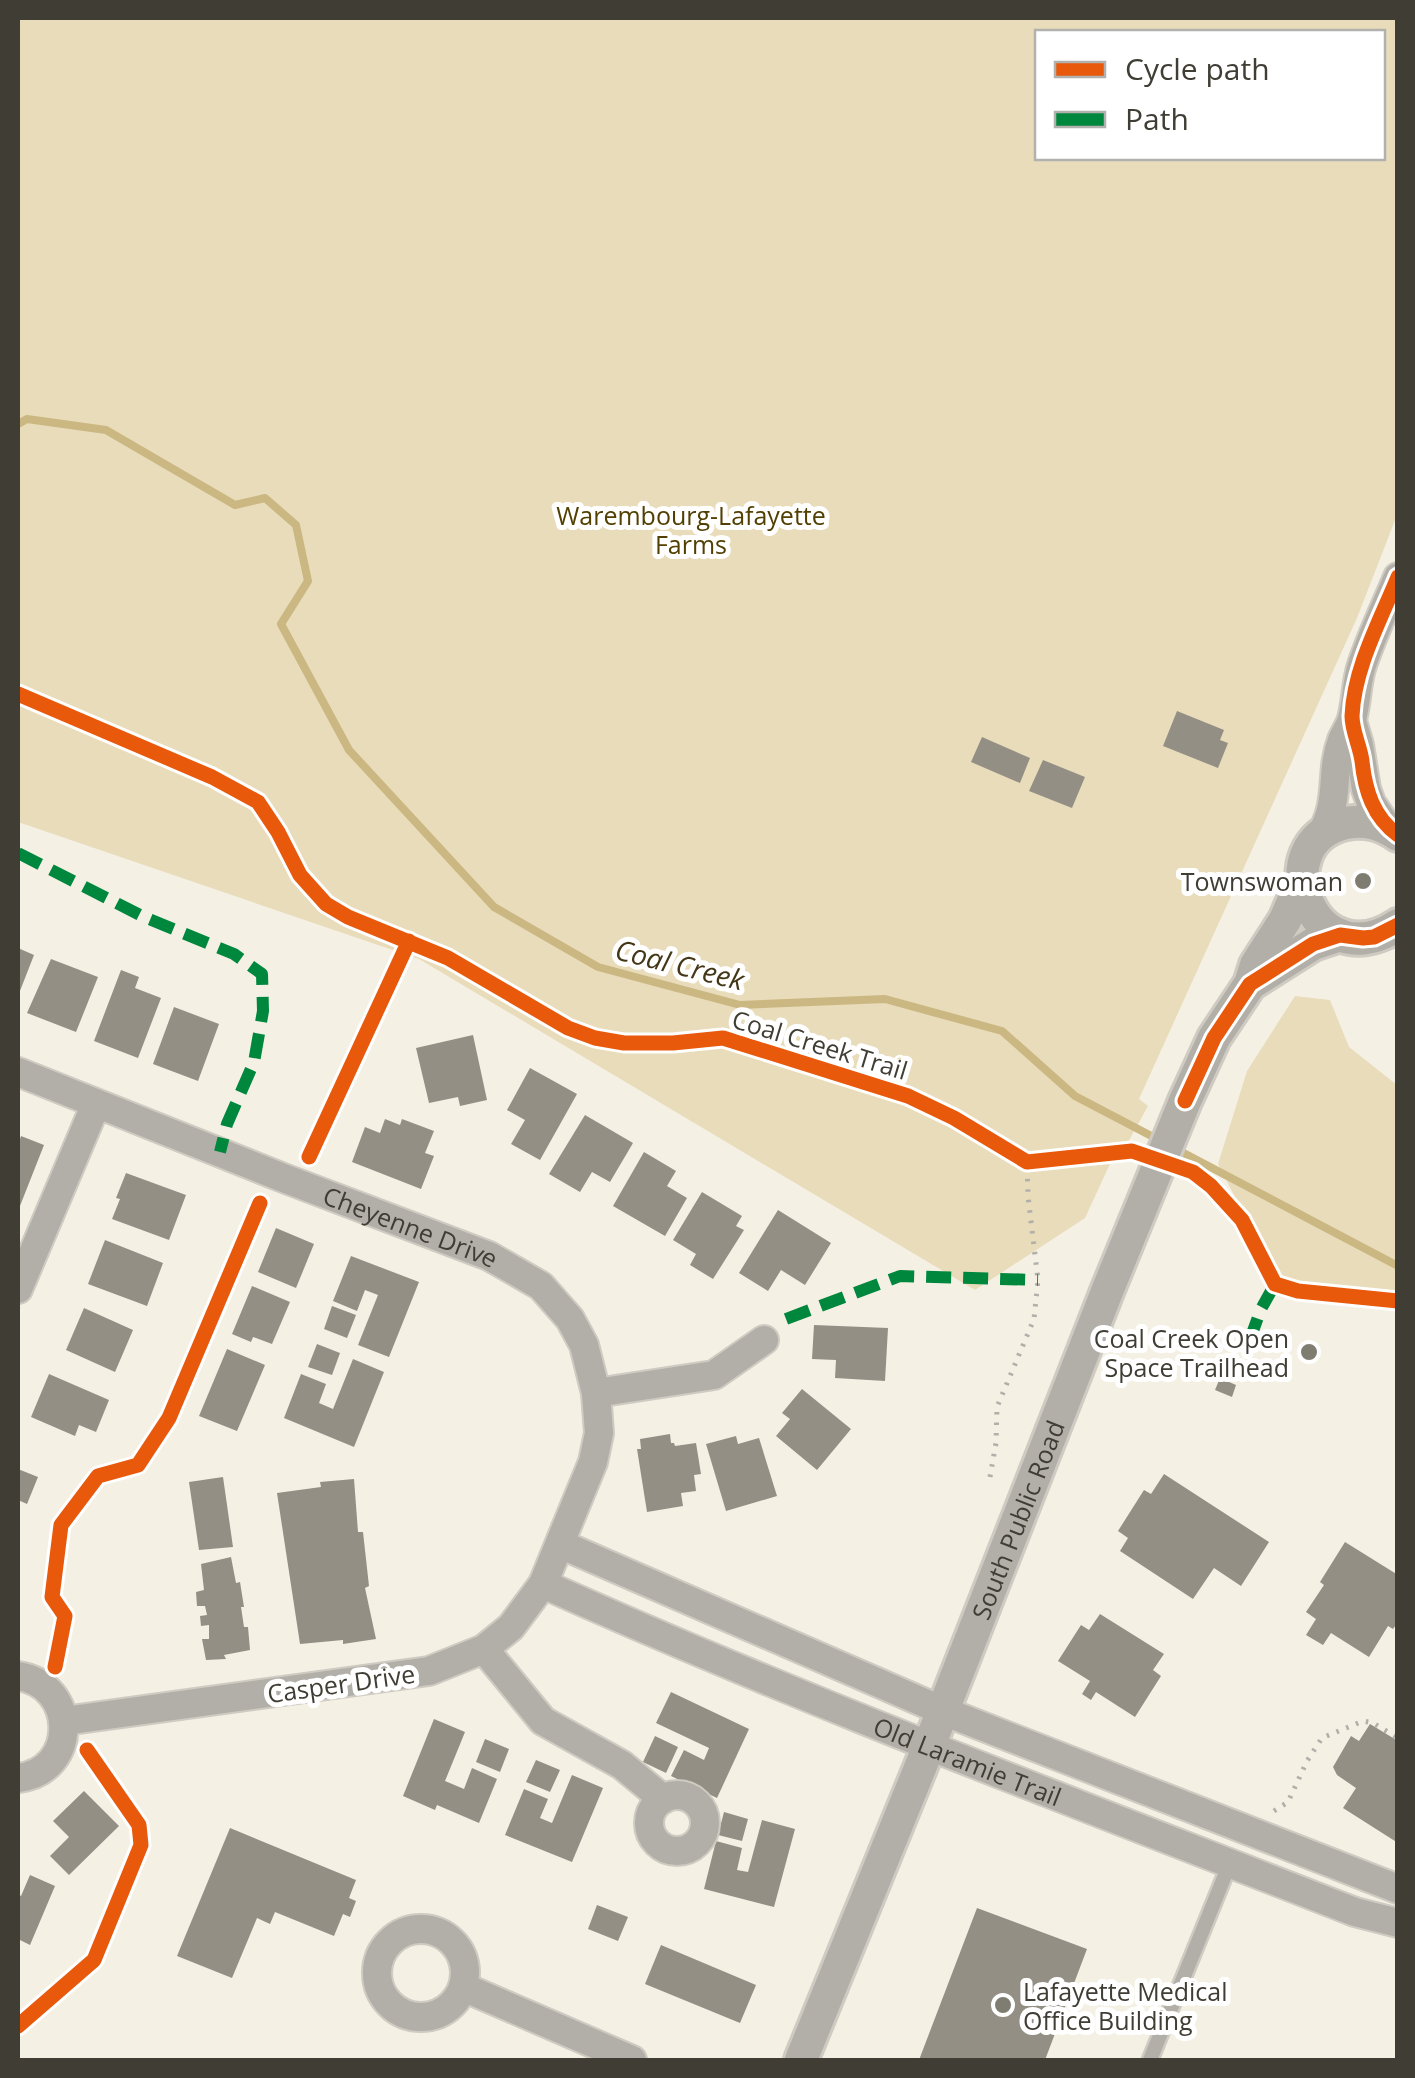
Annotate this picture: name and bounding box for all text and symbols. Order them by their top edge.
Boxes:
legend [1035,30,1385,160]
text: Cycle path [1125,48,1270,89]
text: Path [1125,98,1189,139]
park label: Warembourg-Lafayette Farms [556,498,826,561]
place label: Townswoman [1181,864,1343,898]
marker: Townswoman [1352,870,1374,892]
water label: Coal Creek [612,930,750,999]
street label: Coal Creek Trail [728,1001,912,1087]
street label: Cheyenne Drive [319,1178,505,1275]
place label: Coal Creek Open Space Trailhead [1094,1321,1289,1384]
marker: Coal Creek Open Space Trailhead [1298,1341,1320,1363]
street label: South Public Road [963,1415,1072,1624]
street label: Casper Drive [265,1656,417,1710]
street label: Old Laramie Trail [869,1709,1066,1813]
place label: Lafayette Medical Office Building [1023,1974,1227,2037]
marker: Lafayette Medical Office Building [992,1994,1014,2016]

